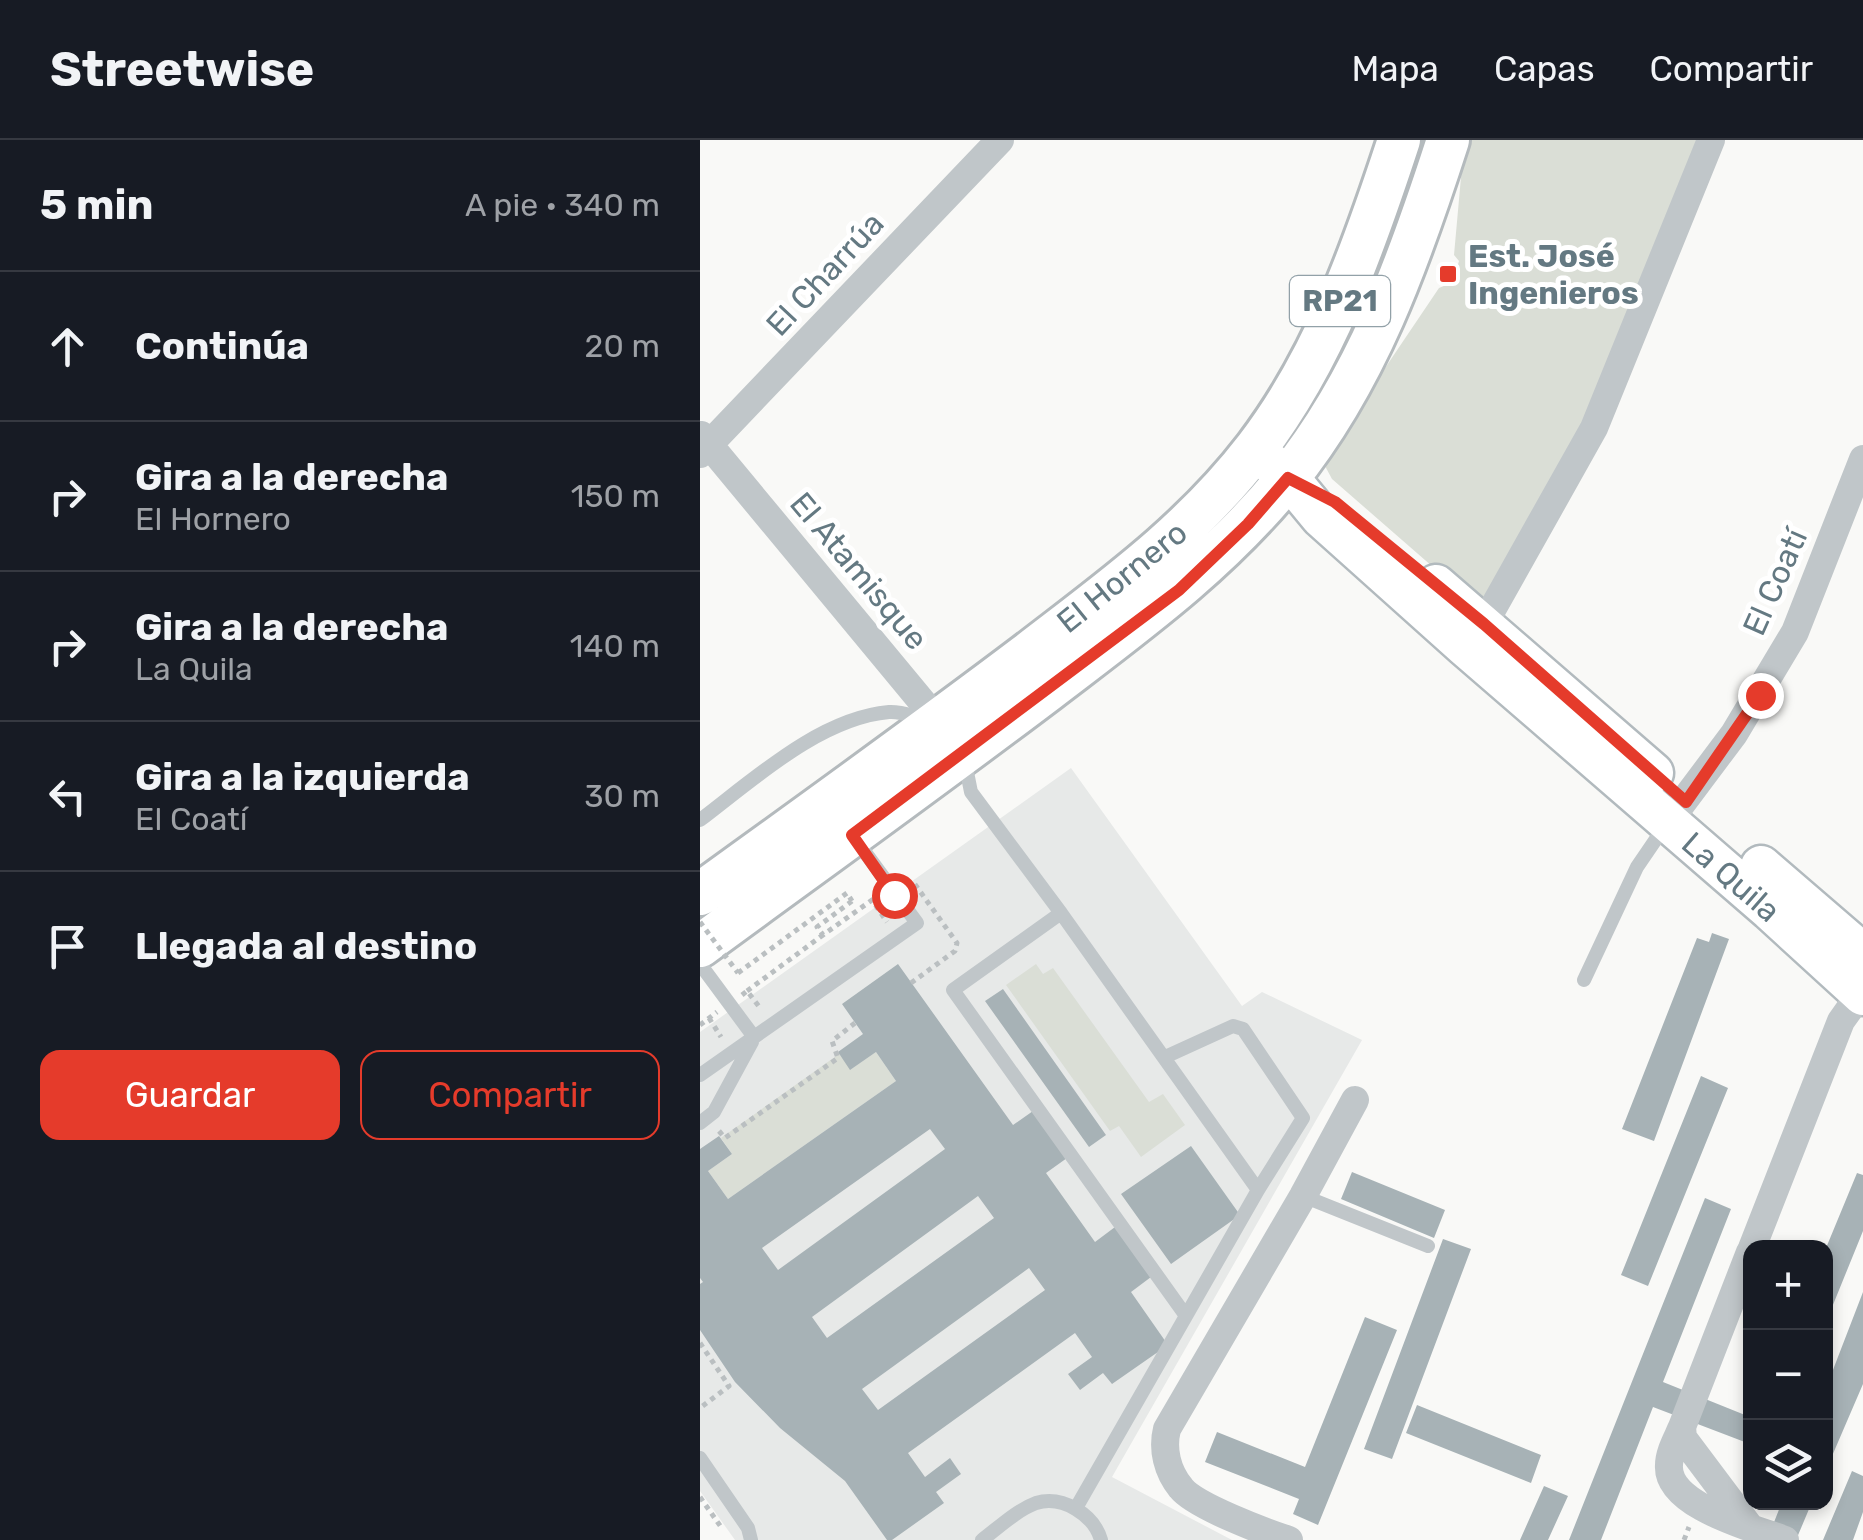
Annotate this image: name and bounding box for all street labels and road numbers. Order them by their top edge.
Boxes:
street label: El Charrúa [758,204,892,344]
road number: RP21 [1290,276,1390,326]
street label: El Atamisque [782,485,936,657]
street label: El Hornero [1049,513,1195,641]
street label: El Coatí [1735,521,1816,641]
street label: La Quila [1674,824,1788,930]

